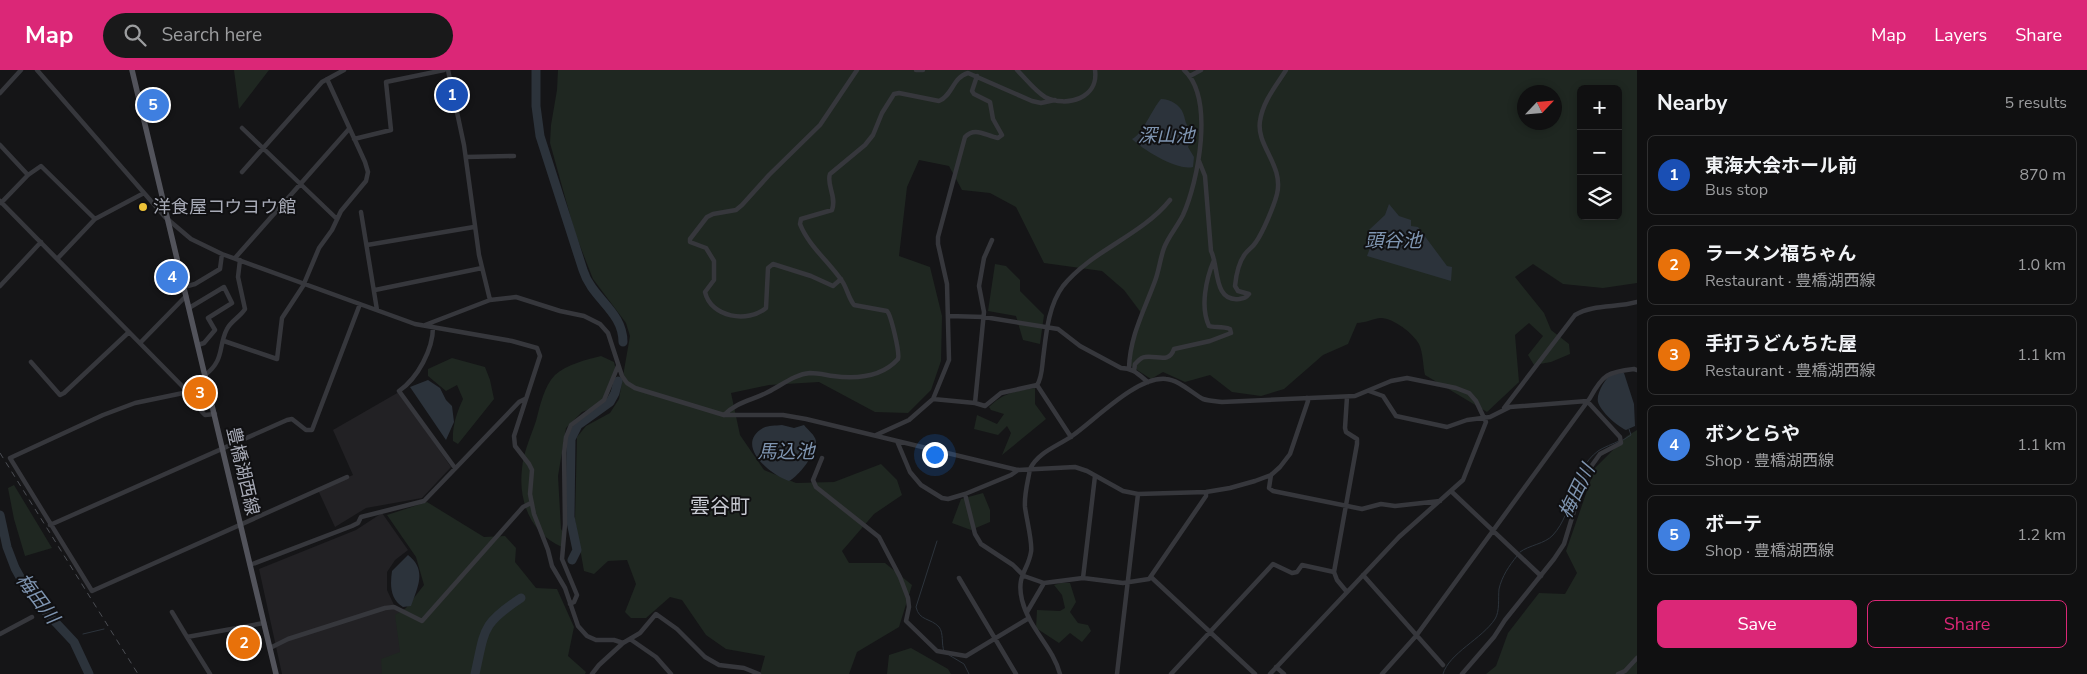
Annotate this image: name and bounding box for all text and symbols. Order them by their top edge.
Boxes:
search box [103,13,453,58]
text: Map [25,19,73,51]
icon: search [121,21,149,49]
text: Search here [161,22,262,48]
text: Map [1871,23,1906,47]
text: Layers [1934,23,1987,47]
text: Share [2015,23,2062,47]
pin: 1 [436,76,468,114]
north arrow [1517,85,1562,130]
map controls [1577,85,1622,220]
button: + [1577,85,1622,130]
pin: 5 [137,86,169,124]
text: Nearby [1657,89,1727,117]
text: 5 results [2005,92,2067,114]
water label: 深山池 [1137,123,1196,149]
button: − [1577,130,1622,175]
text: 東海大会ホール前 [1705,153,1857,179]
text: 1 [1669,164,1679,186]
text: 870 m [2019,164,2066,186]
button: layers [1577,175,1622,220]
text: Bus stop [1705,179,1768,201]
place label: 洋食屋コウヨウ館 [153,195,296,219]
marker: 洋食屋コウヨウ館 [137,201,149,213]
water label: 頭谷池 [1364,228,1423,254]
text: ラーメン福ちゃん [1705,241,1856,267]
text: 2 [1669,254,1679,276]
text: 1.0 km [2017,254,2066,276]
pin: 4 [156,258,188,296]
text: Restaurant · 豊橋湖西線 [1705,270,1875,292]
text: 手打うどんちた屋 [1705,331,1857,357]
text: 3 [1669,344,1679,366]
text: 1.1 km [2017,344,2066,366]
text: Restaurant · 豊橋湖西線 [1705,360,1875,382]
pin: 3 [184,374,216,412]
text: ボンとらや [1705,421,1800,447]
street label: 豊橋湖西線 [221,424,265,518]
text: 4 [1669,434,1679,456]
text: 1.1 km [2017,434,2066,456]
water label: 馬込池 [757,439,816,465]
your location [922,442,948,468]
text: Shop · 豊橋湖西線 [1705,450,1834,472]
water label: 梅田川 [1553,458,1602,523]
district label: 雲谷町 [690,493,750,520]
text: ボーテ [1705,511,1762,537]
text: 5 [1669,524,1679,546]
text: 1.2 km [2017,524,2066,546]
text: Shop · 豊橋湖西線 [1705,540,1834,562]
water label: 梅田川 [10,568,66,631]
button: Save [1657,600,1857,648]
button: Share [1867,600,2067,648]
pin: 2 [228,624,260,662]

